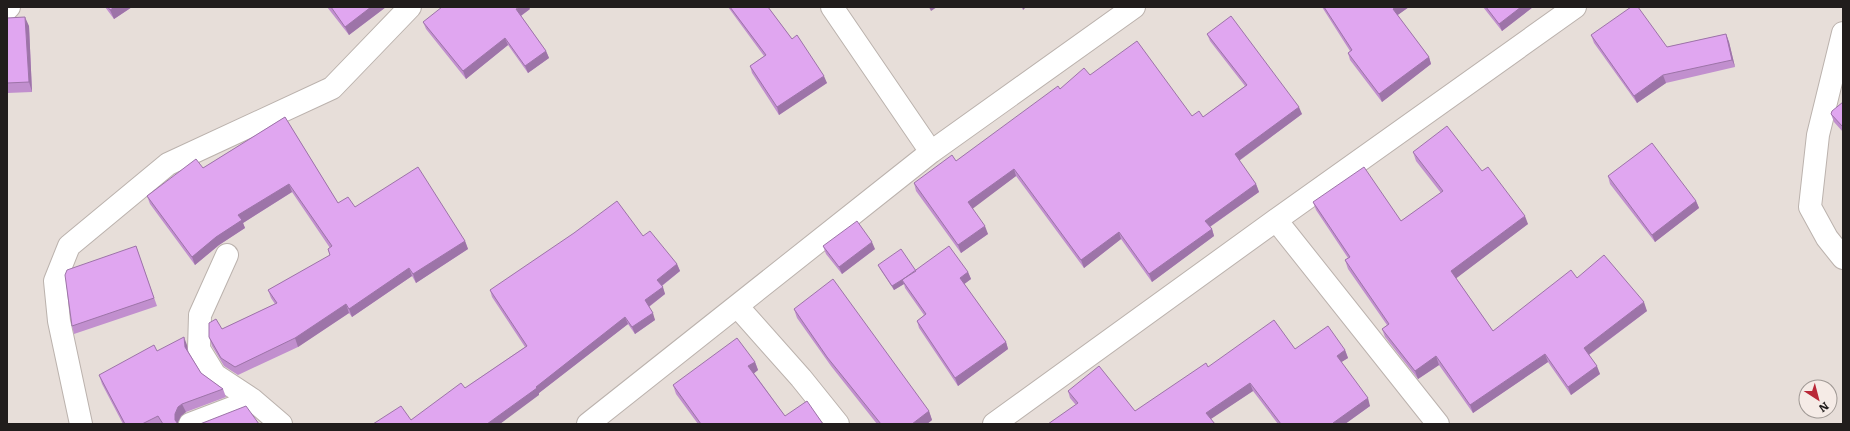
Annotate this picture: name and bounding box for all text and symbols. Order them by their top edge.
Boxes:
north arrow [1798,379,1838,419]
text: N [1816,399,1833,417]

